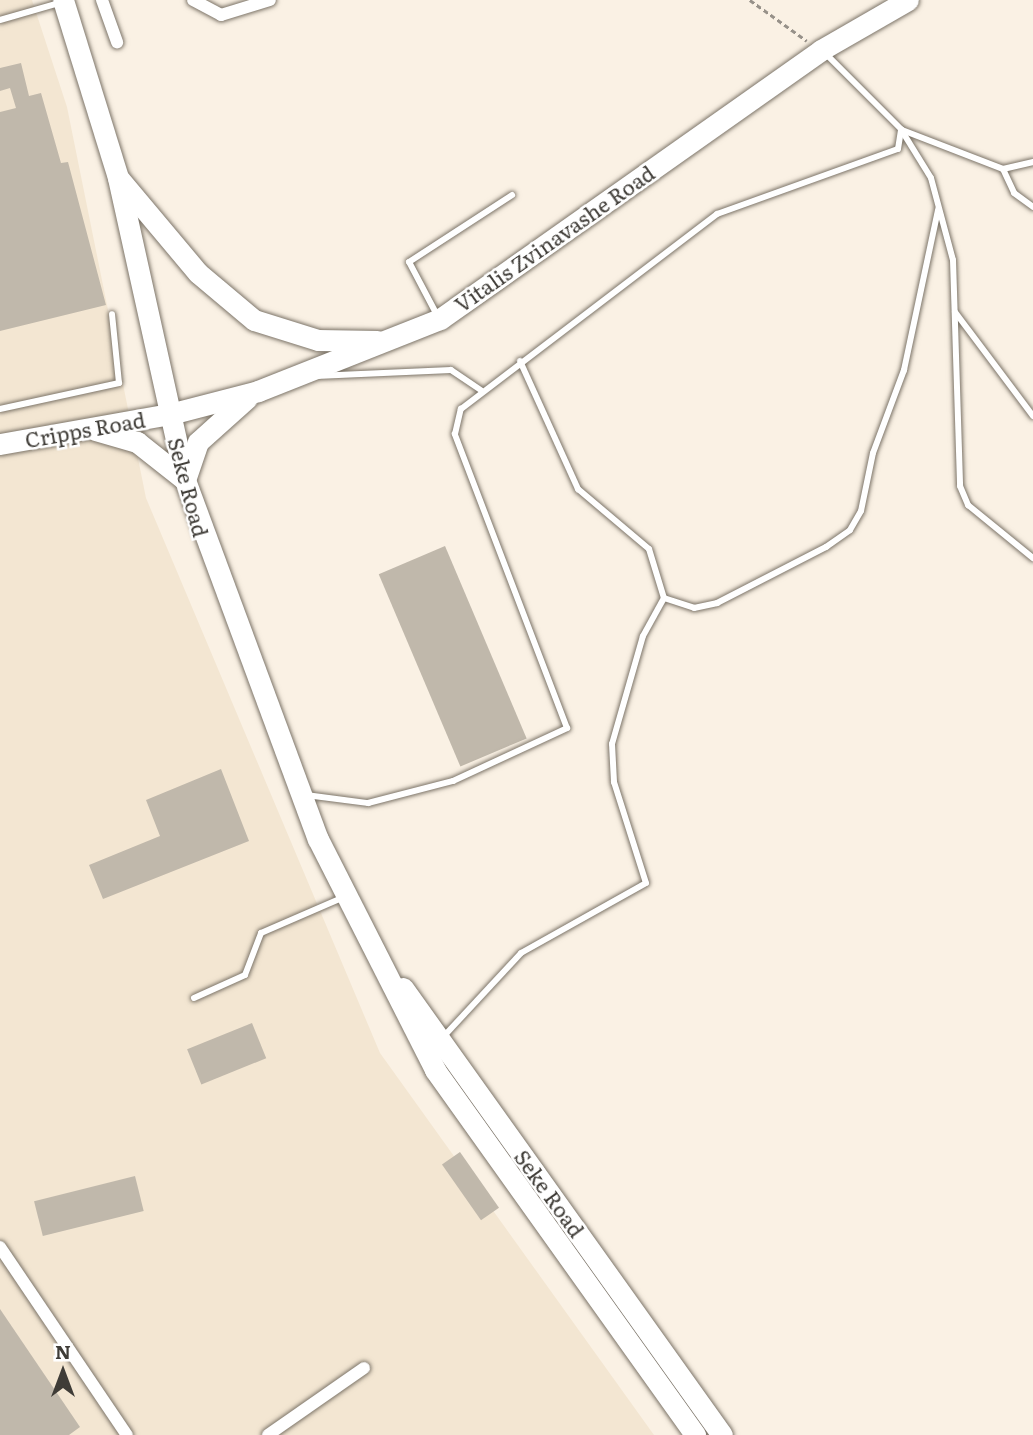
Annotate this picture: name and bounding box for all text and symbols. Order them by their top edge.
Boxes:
street label: Vitalis Zvinavashe Road [449,159,659,317]
street label: Cripps Road [23,406,147,452]
street label: Seke Road [164,435,214,539]
street label: Seke Road [510,1144,590,1242]
north arrow [28,1337,98,1407]
text: N [55,1337,71,1365]

